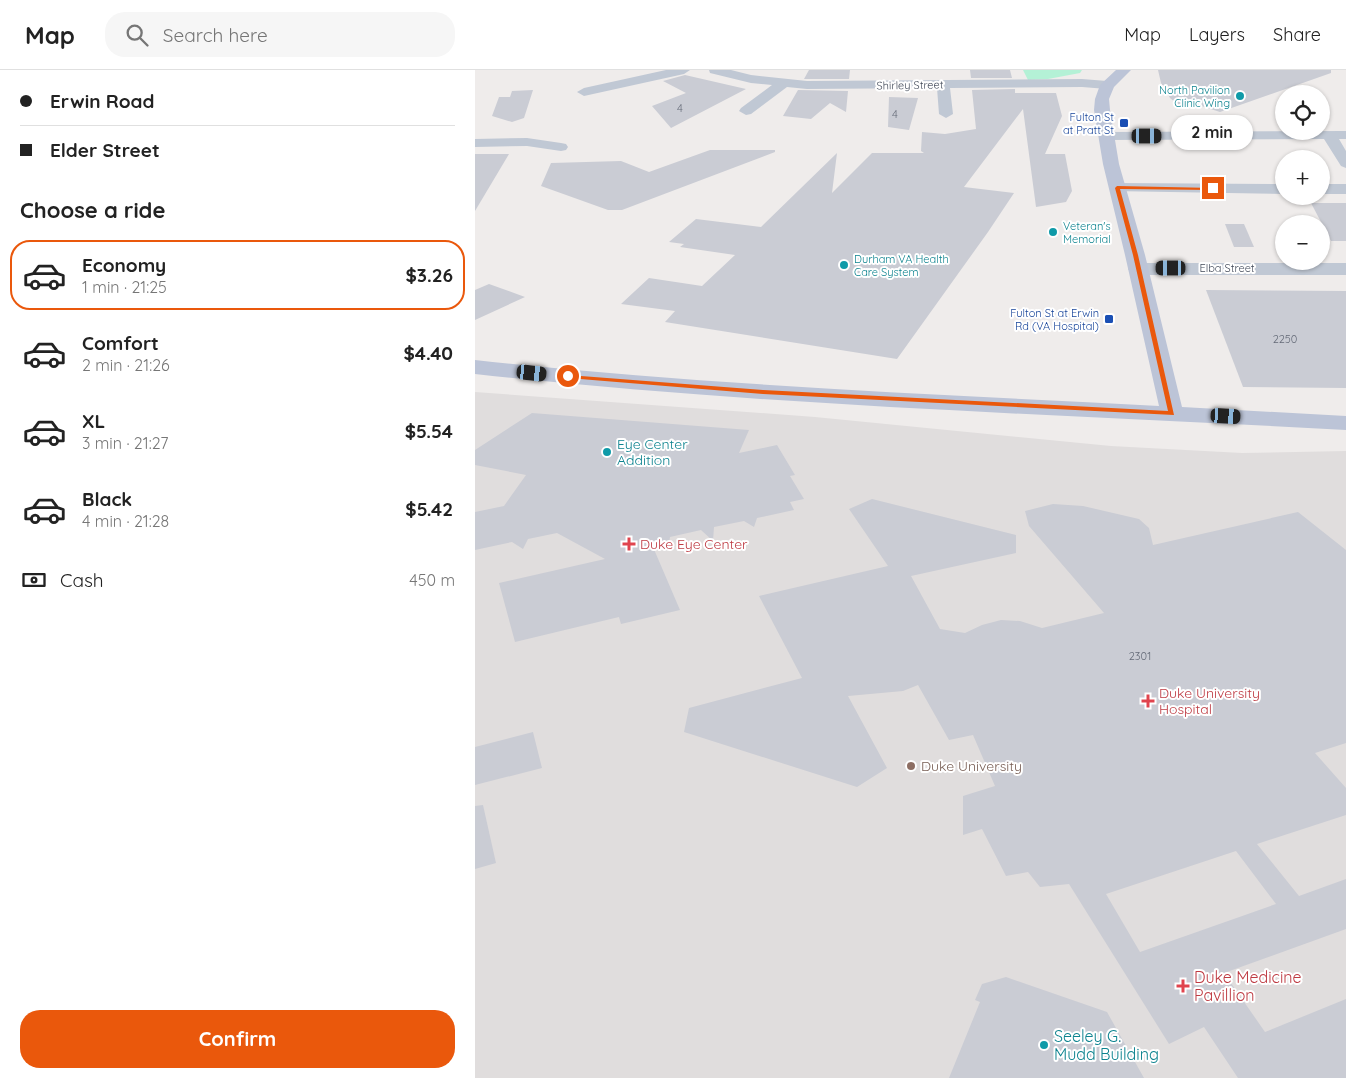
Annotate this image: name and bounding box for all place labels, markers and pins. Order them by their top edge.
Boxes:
place label: North Pavilion Clinic Wing [1159,83,1230,110]
marker: North Pavilion Clinic Wing [1234,90,1246,102]
place label: Fulton St at Pratt St [1063,110,1114,137]
marker: Fulton St at Pratt St [1118,117,1130,129]
place label: Veteran's Memorial [1063,219,1111,246]
marker: Veteran's Memorial [1047,226,1059,238]
place label: Durham VA Health Care System [854,252,949,279]
marker: Durham VA Health Care System [838,259,850,271]
place label: Fulton St at Erwin Rd (VA Hospital) [1010,306,1099,333]
marker: Fulton St at Erwin Rd (VA Hospital) [1103,313,1115,325]
place label: Eye Center Addition [617,435,688,469]
marker: Eye Center Addition [601,446,613,458]
place label: Duke Eye Center [640,535,748,553]
marker: Duke Eye Center [622,537,636,551]
place label: Duke University Hospital [1159,684,1260,718]
marker: Duke University Hospital [1141,694,1155,708]
place label: Duke University [921,757,1022,775]
marker: Duke University [905,760,917,772]
place label: Duke Medicine Pavillion [1194,967,1302,1005]
marker: Duke Medicine Pavillion [1176,979,1190,993]
place label: Seeley G. Mudd Building [1054,1026,1159,1064]
marker: Seeley G. Mudd Building [1038,1039,1050,1051]

